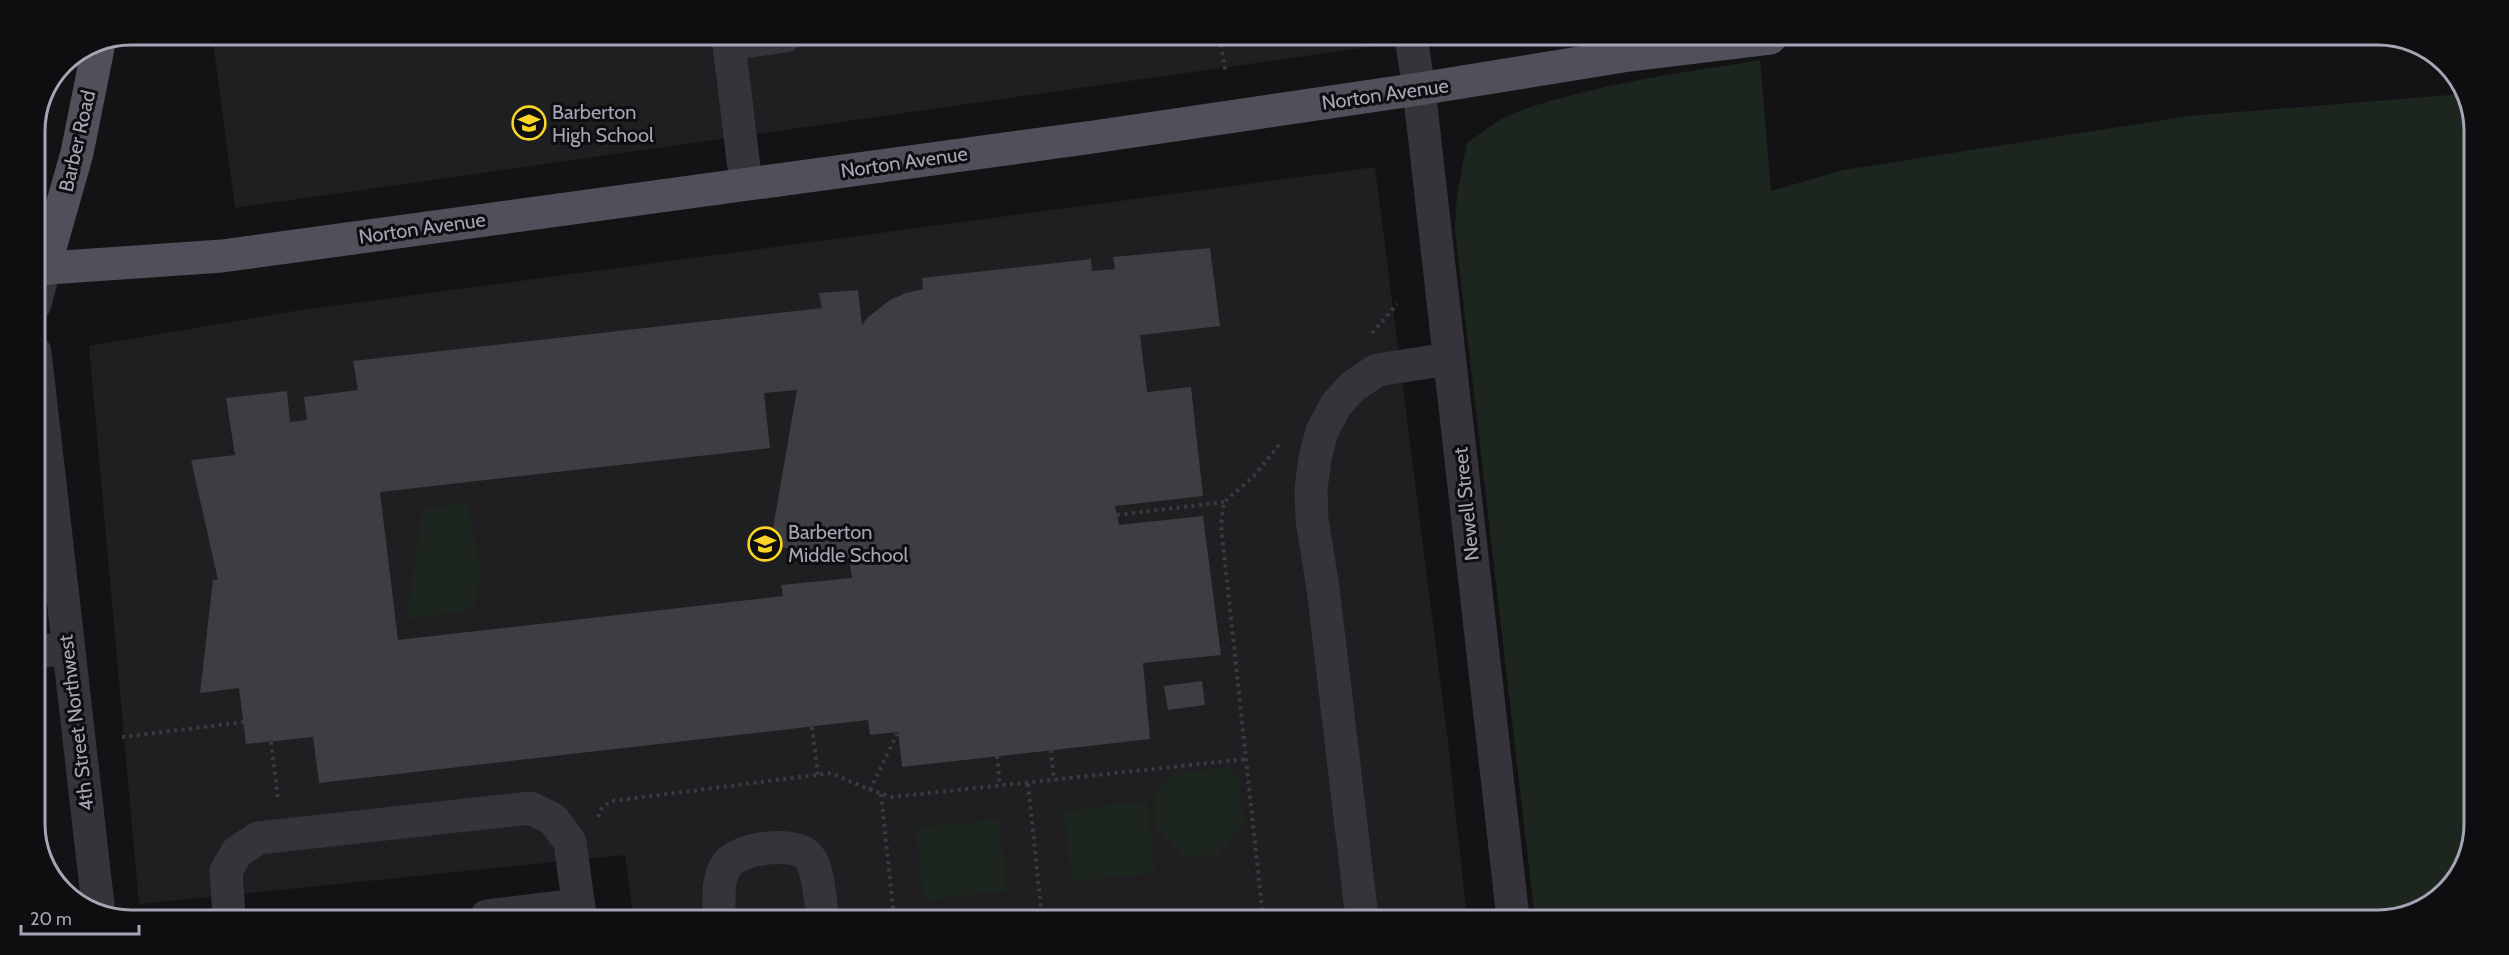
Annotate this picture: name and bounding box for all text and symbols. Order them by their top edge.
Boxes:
street label: Norton Avenue [1320,73,1450,115]
street label: Barber Road [54,88,100,194]
place label: Barberton High School [552,100,654,147]
school or university icon: Barberton High School [511,105,547,141]
street label: Norton Avenue [839,141,969,183]
street label: Norton Avenue [357,207,487,249]
street label: Newell Street [1448,446,1484,562]
place label: Barberton Middle School [788,520,908,567]
school or university icon: Barberton Middle School [747,526,783,562]
street label: 4th Street Northwest [53,633,99,813]
scale bar [21,898,140,936]
text: 20 m [30,908,72,930]

